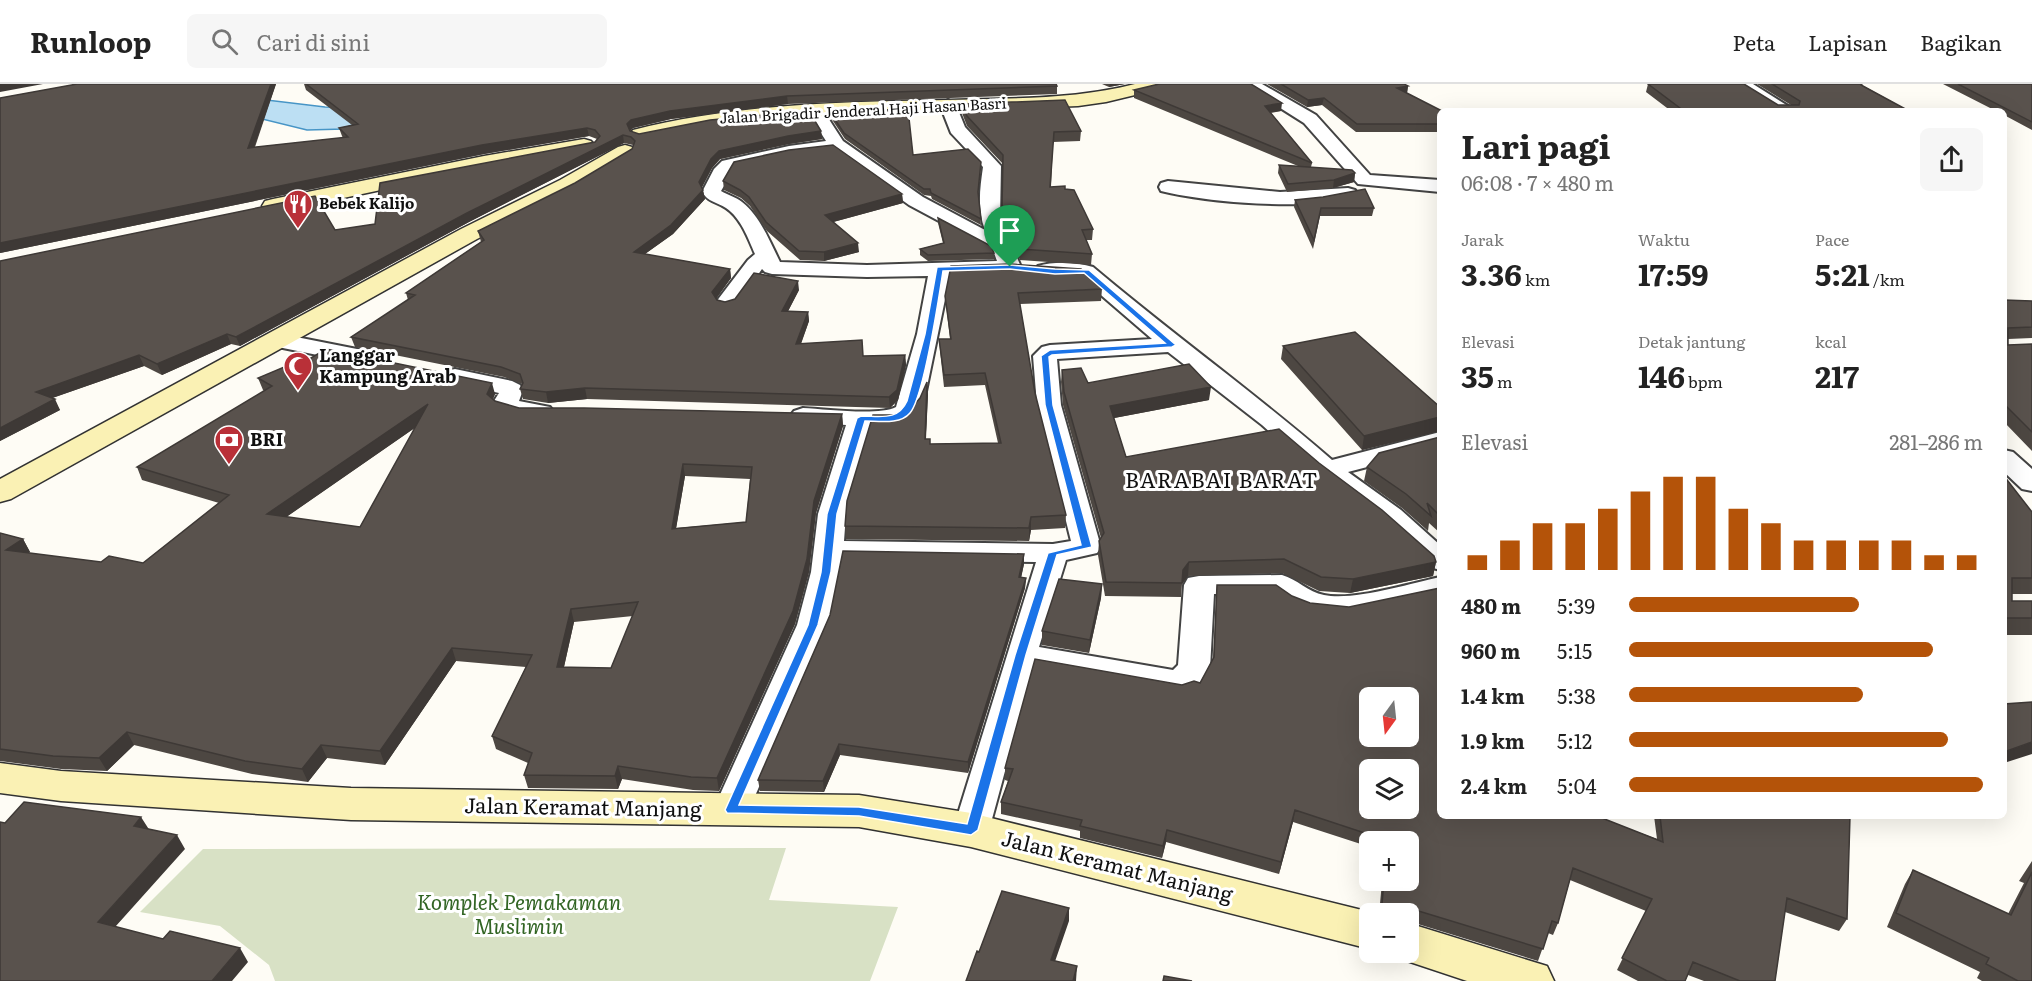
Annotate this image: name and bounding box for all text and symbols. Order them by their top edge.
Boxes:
search box [187,14,607,68]
text: Runloop [30,20,151,62]
icon: search [208,25,241,58]
text: Cari di sini [256,25,370,58]
text: Peta [1733,26,1775,57]
text: Lapisan [1808,26,1887,57]
text: Bagikan [1920,26,2002,57]
street label: Jalan Brigadir Jenderal Haji Hasan Basri [719,91,1007,129]
text: Lari pagi [1461,120,1610,169]
button: share [1920,128,1983,191]
text: 06:08 · 7 × 480 m [1461,167,1614,197]
restaurant icon: Bebek Kalijo [282,188,314,230]
place label: Bebek Kalijo [319,191,414,214]
pin [984,205,1035,267]
icon: arrive [993,214,1026,247]
text: Jarak [1461,227,1504,251]
text: Waktu [1638,227,1690,251]
text: Pace [1815,227,1849,251]
text: 3.36 [1461,251,1522,295]
text: 17:59 [1638,251,1709,295]
text: 5:21 [1815,251,1870,295]
text: km [1522,267,1550,291]
text: /km [1870,267,1905,291]
text: Elevasi [1461,329,1515,353]
text: Detak jantung [1638,329,1745,353]
text: kcal [1815,329,1847,353]
place label: Langgar Kampung Arab [319,341,457,389]
mosque icon: Langgar Kampung Arab [282,350,314,392]
text: 35 [1461,353,1494,397]
text: 146 [1638,353,1685,397]
text: 217 [1815,353,1859,397]
text: m [1494,369,1513,393]
text: bpm [1685,369,1723,393]
bank icon: BRI [213,424,245,466]
place label: BRI [250,425,283,452]
text: Elevasi [1461,426,1528,456]
text: 281–286 m [1889,426,1983,456]
district label: BARABAI BARAT [1125,463,1319,494]
text: 480 m [1461,590,1521,620]
text: 5:39 [1557,590,1595,620]
text: 960 m [1461,635,1520,665]
text: 5:15 [1557,635,1592,665]
text: 1.4 km [1461,680,1525,710]
text: 5:38 [1557,680,1595,710]
north arrow [1359,687,1419,747]
map controls [1359,687,1419,963]
text: 1.9 km [1461,725,1525,755]
text: 5:12 [1557,725,1592,755]
button: layers [1359,759,1419,819]
text: 2.4 km [1461,770,1527,800]
text: 5:04 [1557,770,1596,800]
street label: Jalan Keramat Manjang [464,788,702,823]
street label: Jalan Keramat Manjang [999,821,1237,908]
button: + [1359,831,1419,891]
park label: Komplek Pemakaman Muslimin [417,885,622,940]
button: − [1359,903,1419,963]

